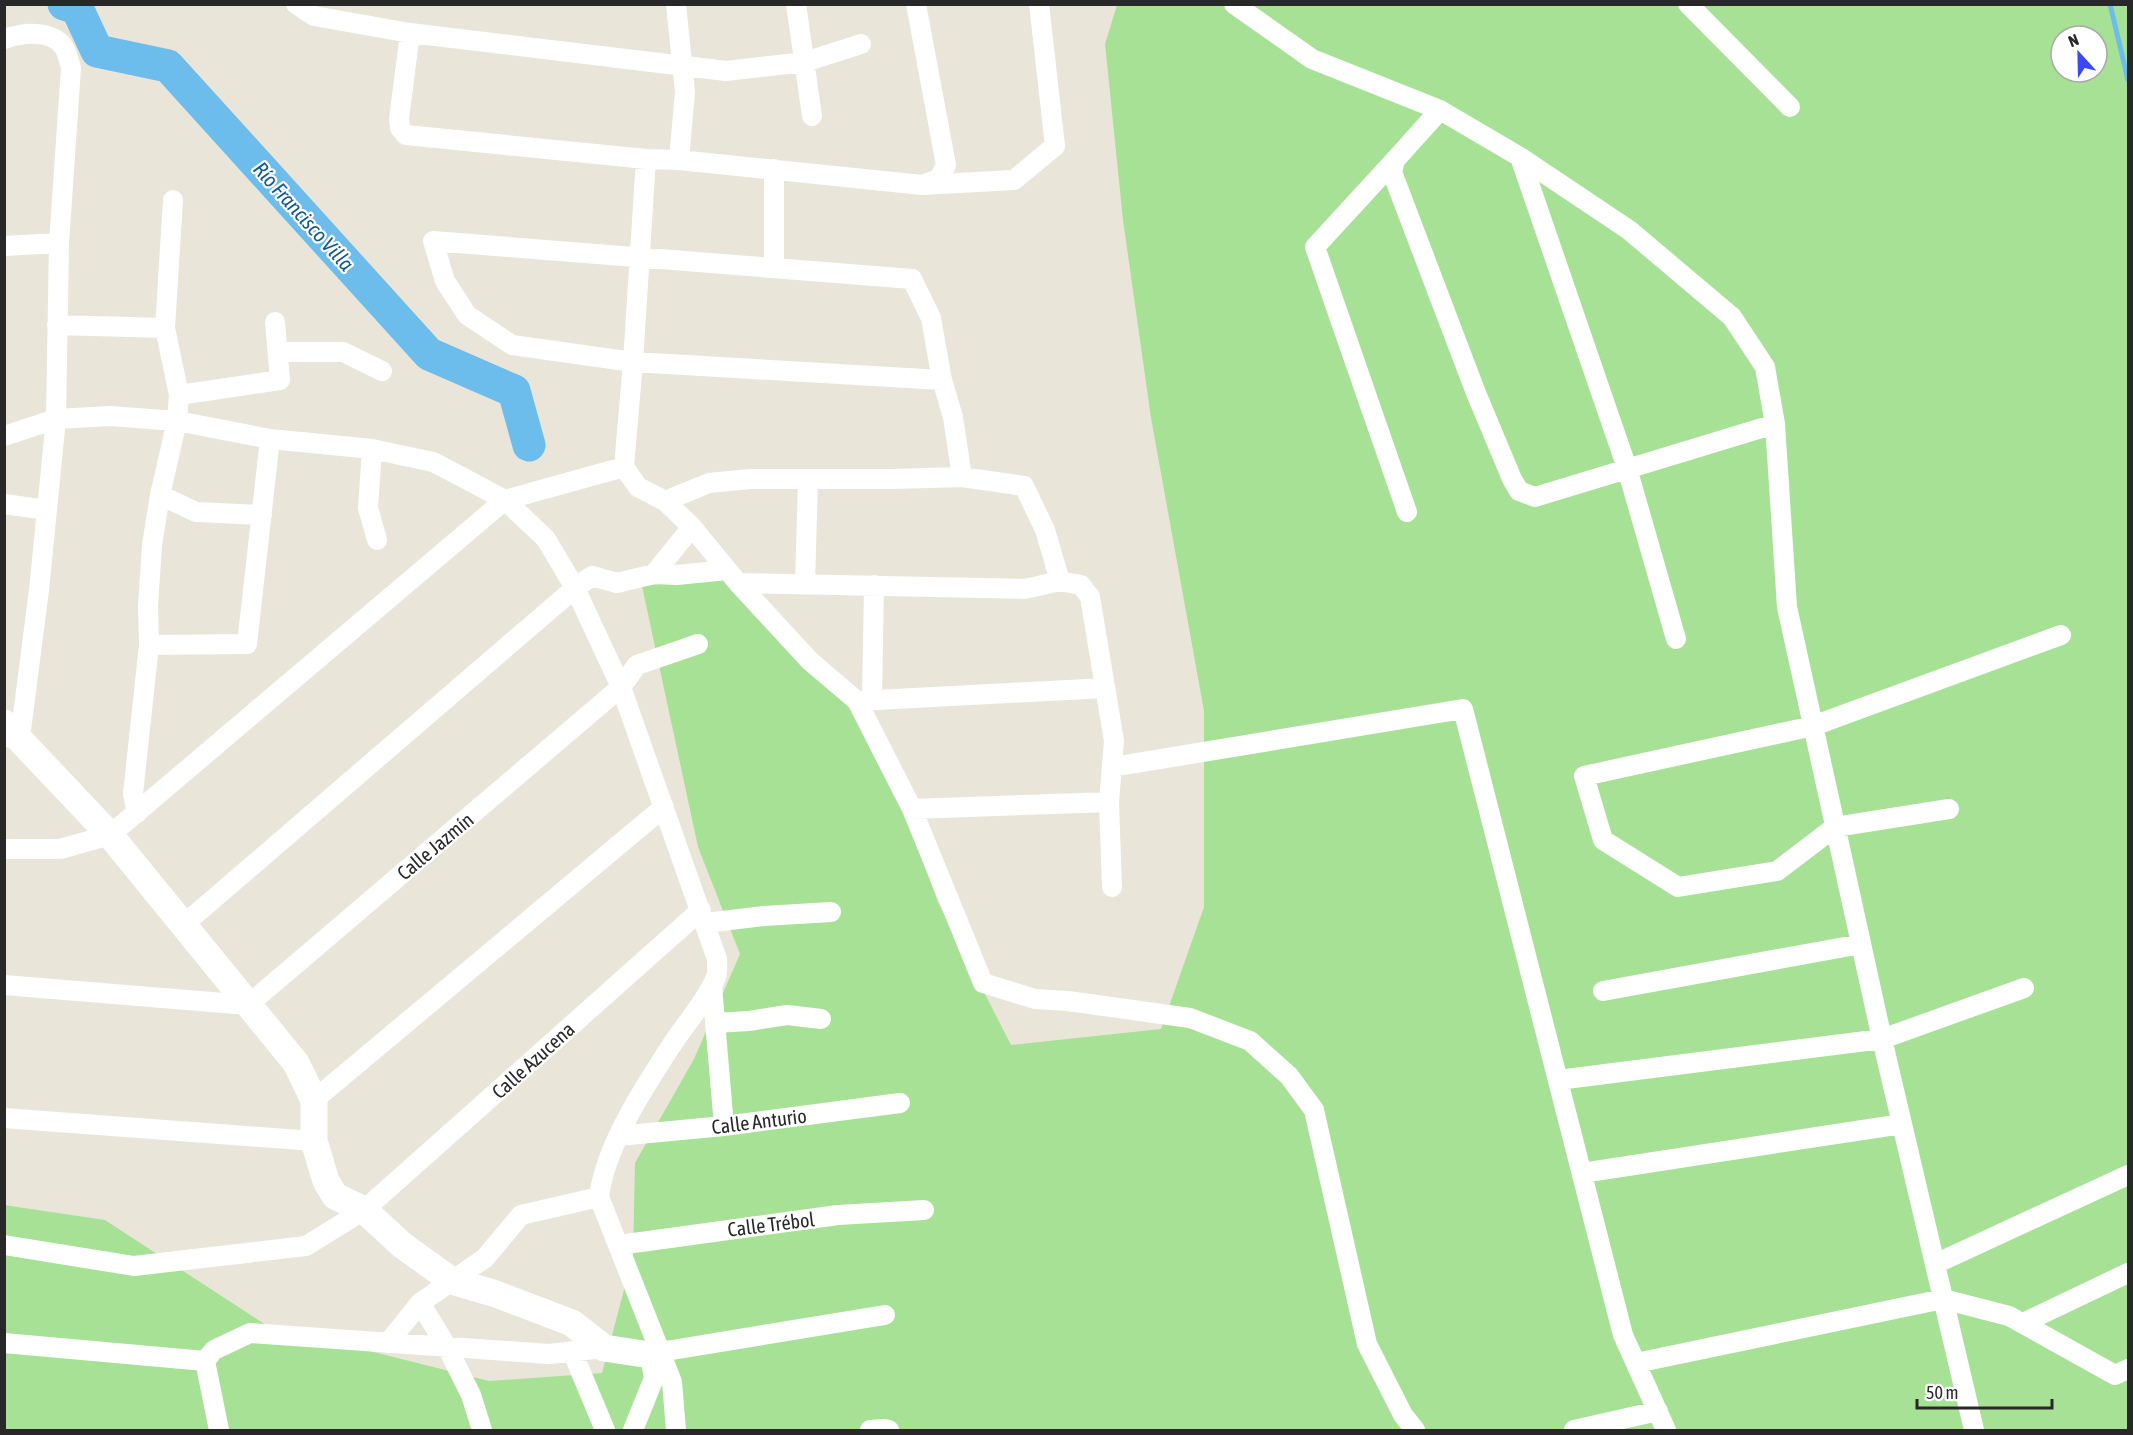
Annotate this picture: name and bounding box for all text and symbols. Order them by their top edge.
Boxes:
north arrow [2049,24,2109,84]
text: N [2066,30,2081,50]
water label: Río Francisco Villa [249,157,359,275]
street label: Calle Jazmín [392,808,478,884]
street label: Calle Azucena [487,1017,579,1103]
street label: Calle Anturio [710,1104,808,1138]
street label: Calle Trébol [726,1207,816,1241]
scale bar [1917,1372,2052,1410]
text: 50 m [1926,1382,1958,1403]

